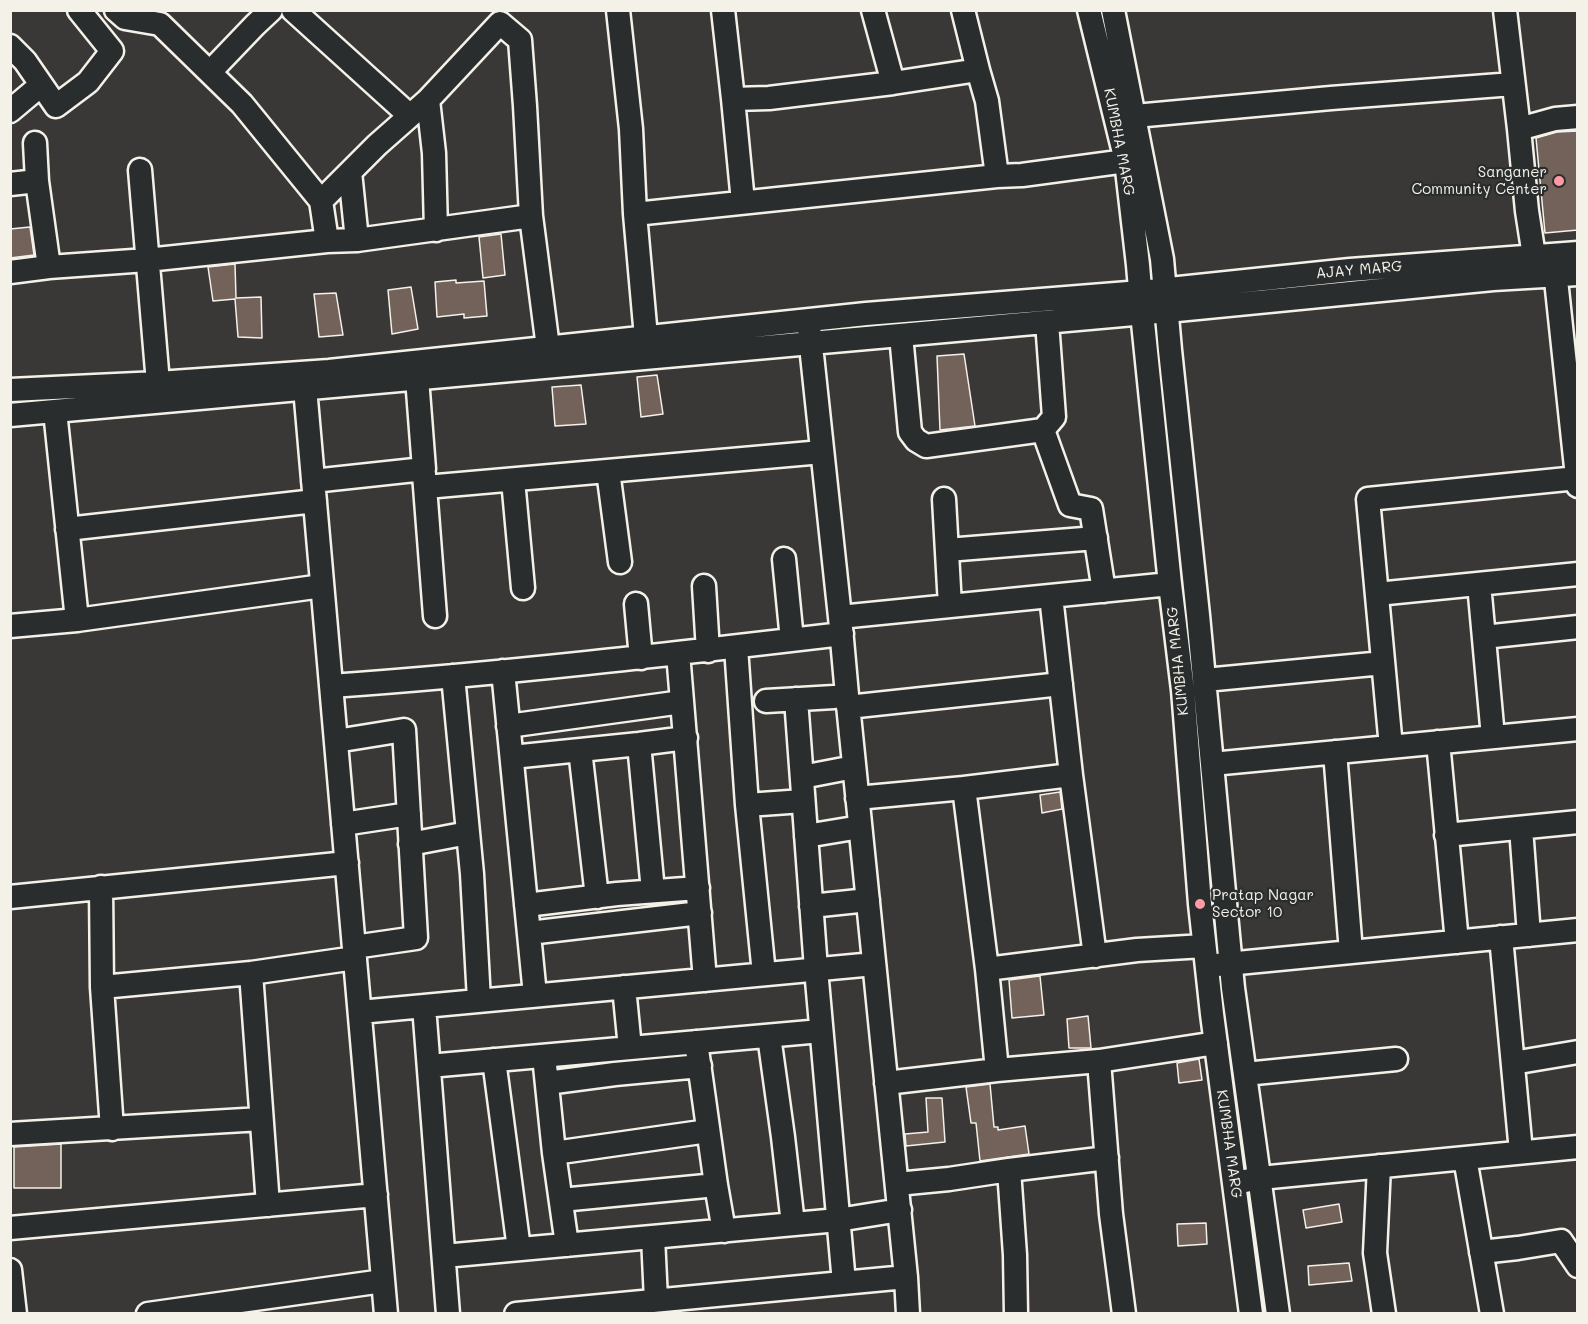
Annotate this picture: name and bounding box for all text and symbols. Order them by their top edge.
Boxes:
street label: KUMBHA MARG [1100,87,1138,197]
place label: Sanganer Community Center [1411,163,1547,198]
marker: Sanganer Community Center [1552,174,1566,188]
street label: AJAY MARG [1315,257,1403,283]
street label: KUMBHA MARG [1163,606,1193,716]
place label: Pratap Nagar Sector 10 [1212,886,1314,921]
marker: Pratap Nagar Sector 10 [1193,897,1207,911]
street label: KUMBHA MARG [1212,1089,1246,1199]

